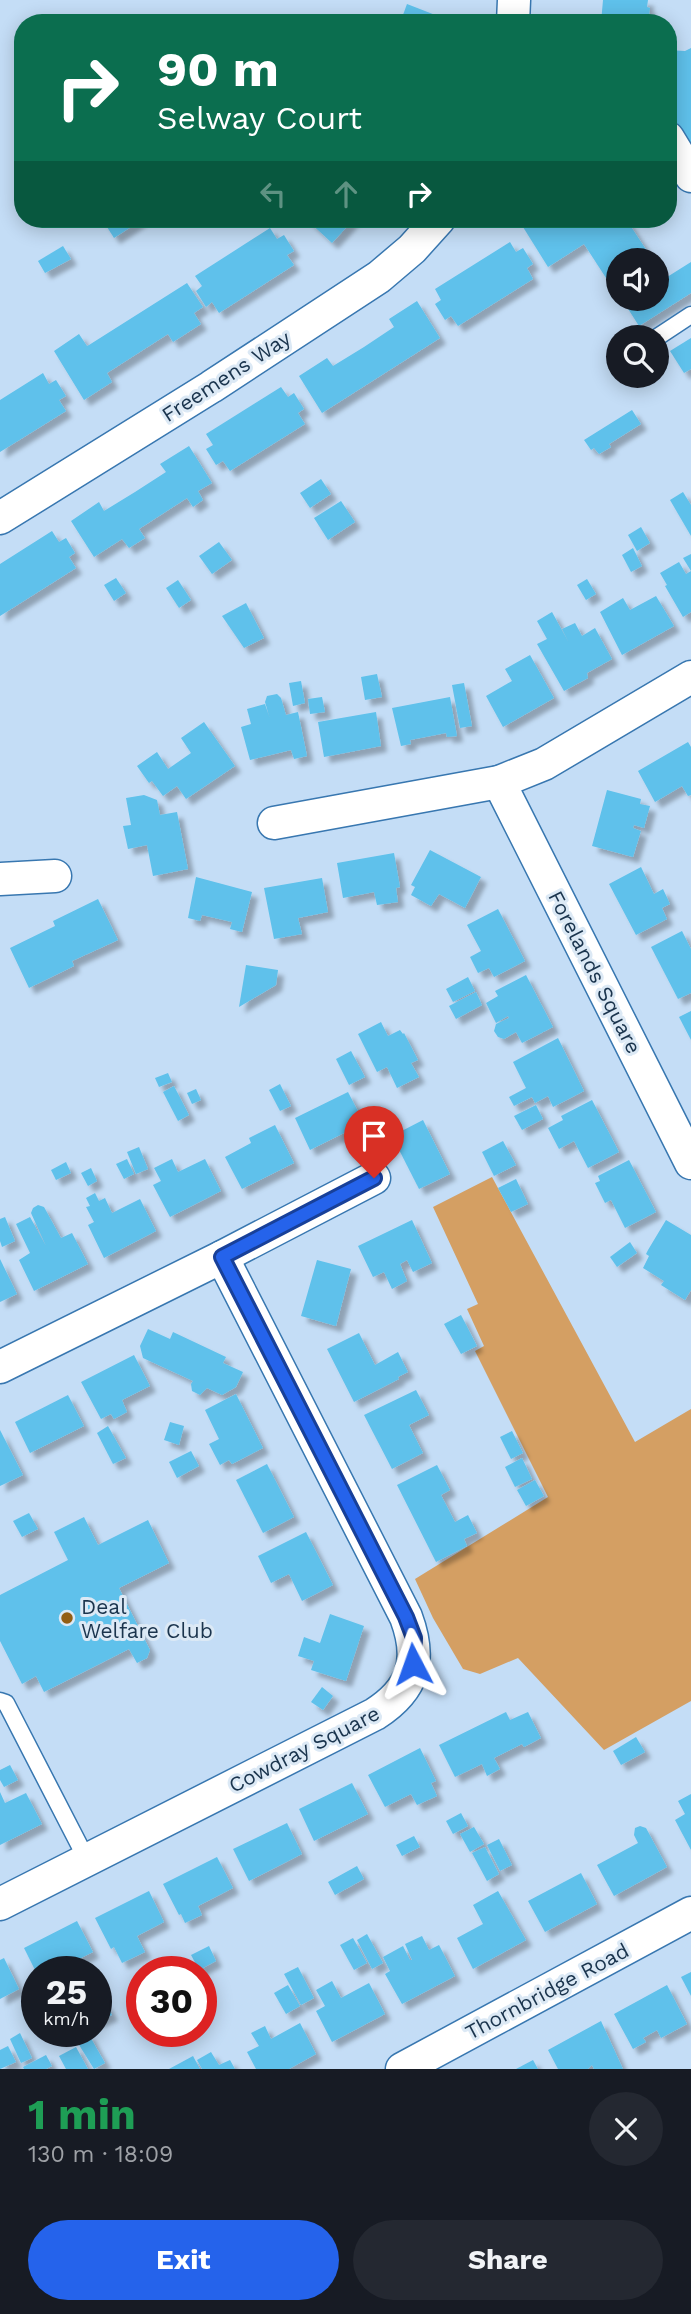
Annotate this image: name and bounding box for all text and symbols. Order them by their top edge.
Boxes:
text: 90 m [157,40,279,98]
icon: right [42,42,133,133]
text: Selway Court [157,99,362,137]
icon: left [254,175,292,213]
icon: ahead [327,175,365,213]
icon: right [400,175,438,213]
map controls [606,248,669,388]
button: sound [606,248,669,311]
street label: Freemens Way [157,325,295,427]
button: search [606,325,669,388]
street label: Forelands Square [543,887,647,1057]
pin [344,1106,404,1178]
icon: arrive [355,1117,393,1155]
place label: Deal Welfare Club [81,1594,213,1643]
marker: Deal Welfare Club [59,1610,75,1626]
position arrow [376,1627,450,1701]
street label: Cowdray Square [224,1700,384,1798]
street label: Thornbridge Road [461,1937,633,2045]
speed limit sign: 30 [126,1956,217,2047]
text: 25 [46,1971,87,2013]
text: km/h [43,2008,90,2029]
text: 1 min [28,2090,136,2139]
button: close [589,2092,663,2166]
text: 130 m · 18:09 [28,2141,173,2168]
button: Exit [28,2220,339,2300]
button: Share [353,2220,663,2300]

